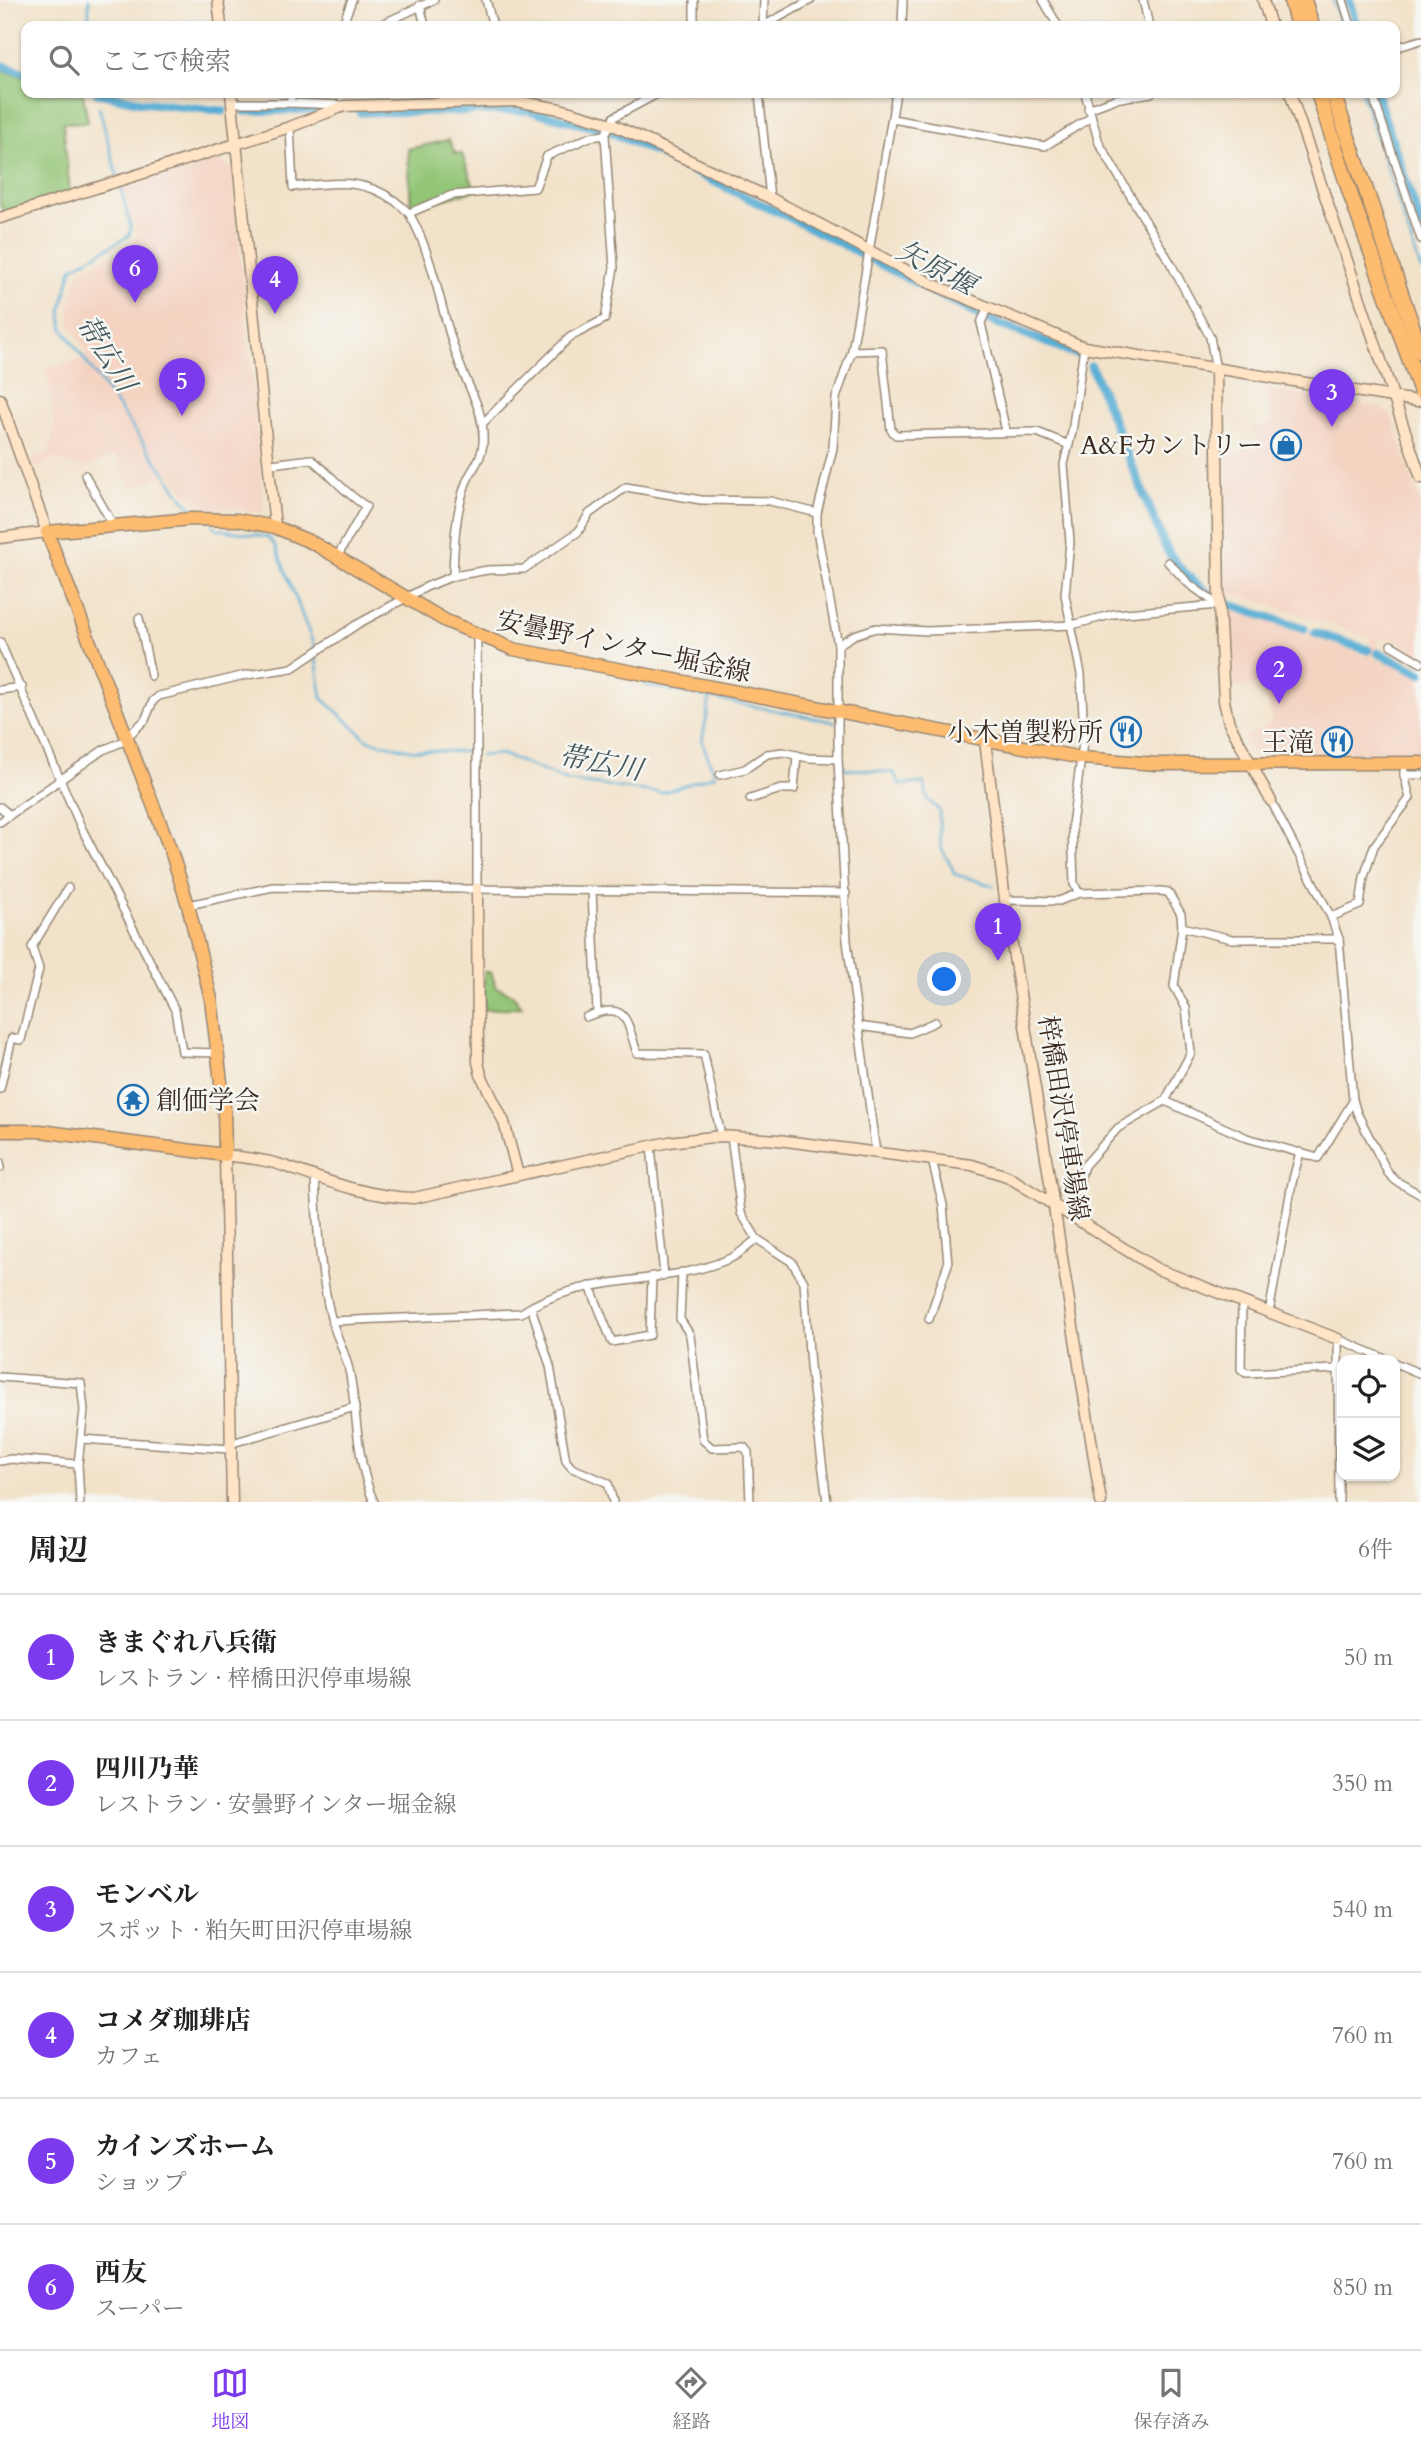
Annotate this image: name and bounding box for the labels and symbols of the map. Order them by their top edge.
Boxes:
water label: 矢原堰 [890,231,985,306]
pin: 6 [112,245,158,303]
pin: 4 [252,256,298,314]
water label: 帯広川 [68,308,146,402]
pin: 5 [159,358,205,416]
pin: 3 [1309,369,1355,427]
place label: A&Fカントリー [1080,428,1263,463]
shop icon: A&Fカントリー [1269,428,1303,462]
street label: 安曇野インター堀金線 [494,602,754,691]
pin: 2 [1256,646,1302,704]
place label: 小木曽製粉所 [947,715,1103,750]
restaurant icon: 小木曽製粉所 [1109,715,1143,749]
place label: 王滝 [1262,725,1314,760]
restaurant icon: 王滝 [1320,725,1354,759]
water label: 帯広川 [556,736,649,790]
pin: 1 [975,903,1021,961]
your location [927,962,961,996]
street label: 梓橋田沢停車場線 [1030,1013,1097,1224]
temple icon: 創価学会 [116,1083,150,1117]
place label: 創価学会 [156,1083,260,1118]

